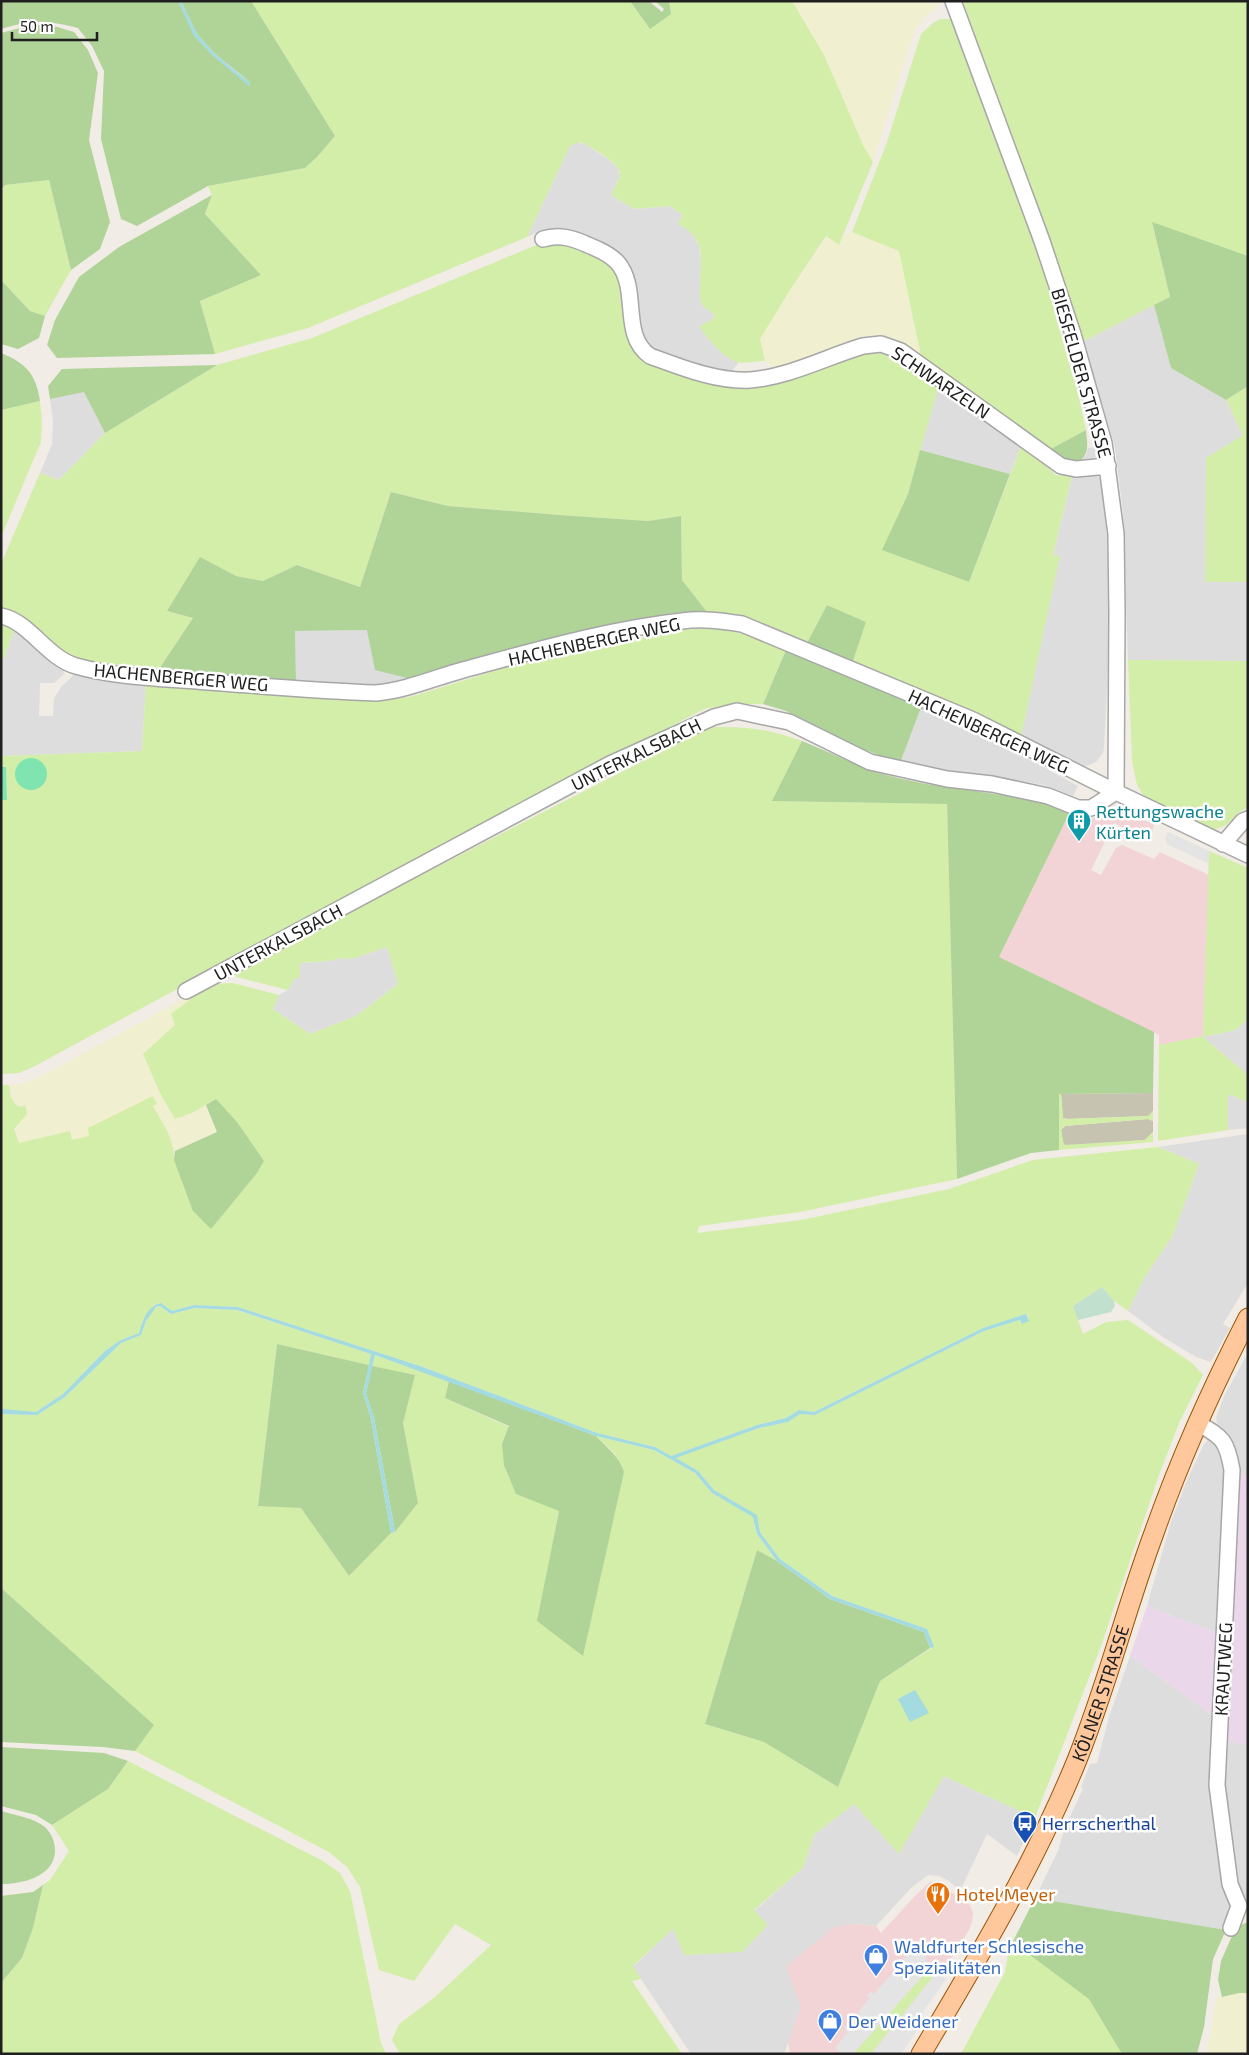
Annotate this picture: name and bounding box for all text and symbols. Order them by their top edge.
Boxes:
scale bar [12,10,98,42]
text: 50 m [20,17,54,35]
street label: BIESFELDER STRASSE [1047,286,1117,460]
street label: SCHWARZELN [888,341,994,423]
street label: HACHENBERGER WEG [506,612,682,670]
street label: HACHENBERGER WEG [93,658,269,696]
street label: HACHENBERGER WEG [905,684,1073,778]
street label: UNTERKALSBACH [567,713,705,795]
place label: Rettungswache Kürten [1096,800,1224,843]
building icon: Rettungswache Kürten [1066,808,1092,842]
street label: UNTERKALSBACH [210,899,346,985]
street label: KÖLNER STRASSE [1067,1622,1133,1765]
street label: KRAUTWEG [1210,1622,1236,1716]
bus stop icon: Herrscherthal [1012,1810,1038,1844]
place label: Herrscherthal [1042,1812,1157,1834]
restaurant icon: Hotel Meyer [925,1881,951,1915]
place label: Hotel Meyer [956,1883,1055,1905]
place label: Waldfurter Schlesische Spezialitäten [894,1935,1084,1978]
shop icon: Waldfurter Schlesische Spezialitäten [863,1943,889,1977]
shop icon: Der Weidener [817,2008,843,2042]
place label: Der Weidener [848,2010,958,2032]

